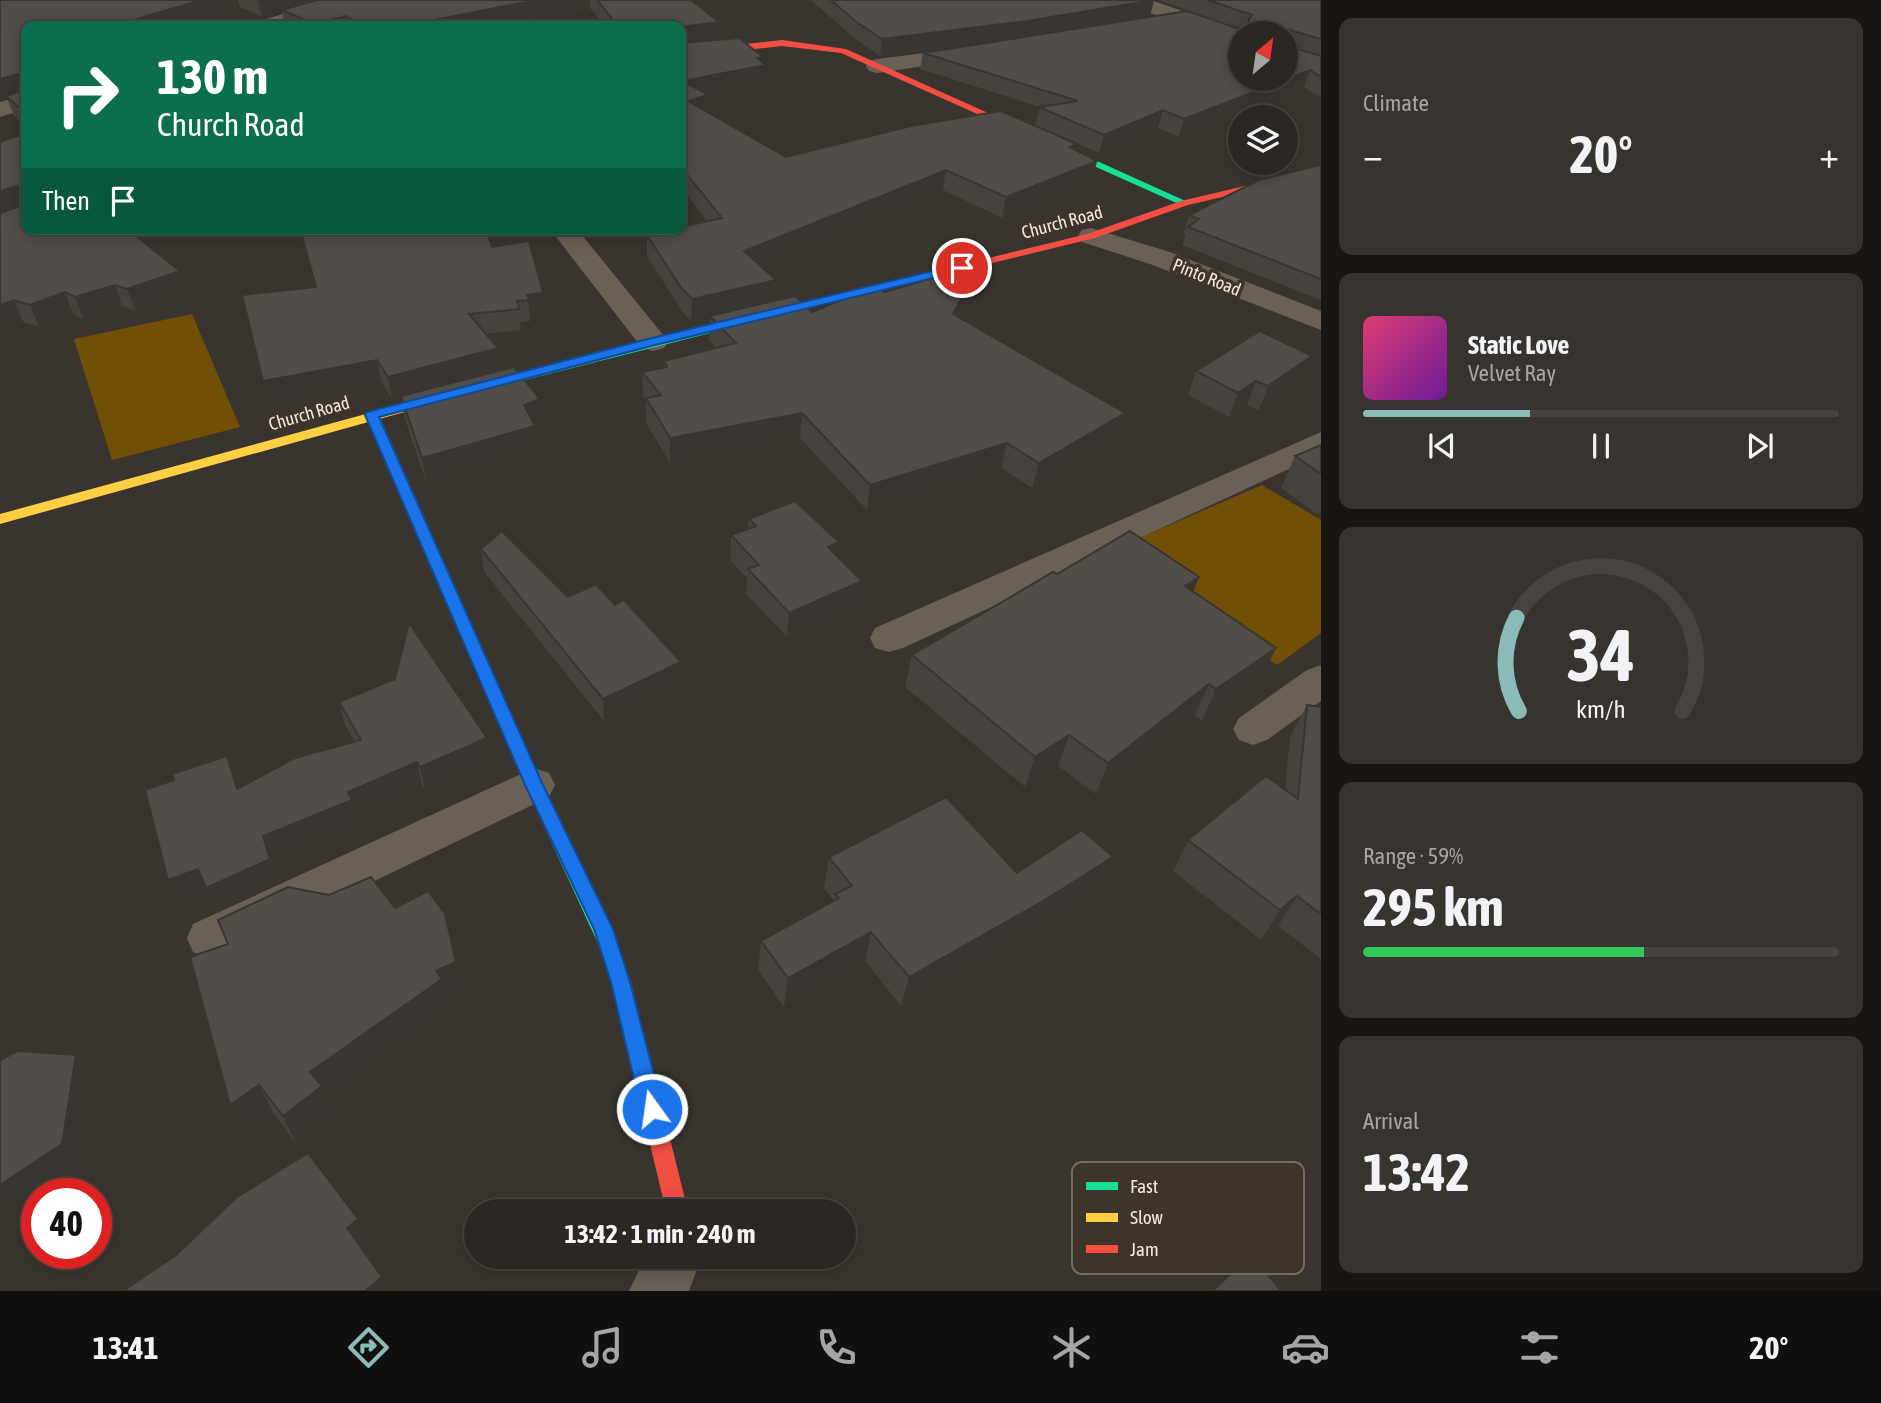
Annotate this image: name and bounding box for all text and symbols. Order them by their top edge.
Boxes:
north arrow [1228,21,1298,91]
map controls [1228,21,1298,175]
text: 130 m [157,48,268,104]
icon: right [42,49,133,140]
text: Climate [1363,90,1429,116]
button: layers [1228,105,1298,175]
text: Church Road [157,106,305,143]
text: 20° [1569,124,1633,184]
text: − [1363,133,1383,176]
text: + [1819,133,1839,176]
icon: arrive [104,182,142,220]
text: Then [42,186,90,216]
street label: Church Road [1019,201,1105,243]
pin [932,238,992,298]
icon: arrive [943,249,981,287]
street label: Pinto Road [1170,254,1244,300]
text: Static Love [1468,330,1569,360]
text: Velvet Ray [1468,360,1556,386]
street label: Church Road [266,391,352,435]
icon: previous [1423,427,1461,465]
icon: pause [1582,427,1620,465]
icon: next [1741,427,1779,465]
text: 34 [1567,614,1635,697]
text: km/h [1576,695,1626,723]
text: Range · 59% [1363,843,1463,869]
text: 295 km [1363,877,1504,937]
position arrow [615,1072,689,1146]
text: Arrival [1363,1108,1419,1134]
text: 13:42 [1363,1142,1470,1202]
legend [1072,1162,1304,1274]
text: Fast [1130,1175,1158,1197]
speed limit sign: 40 [21,1178,112,1269]
text: Slow [1130,1206,1164,1228]
text: 13:42 · 1 min · 240 m [565,1219,755,1249]
text: Jam [1130,1238,1159,1260]
icon: directions [344,1323,393,1372]
icon: music [578,1323,627,1372]
icon: phone [812,1323,861,1372]
icon: climate [1047,1323,1096,1372]
icon: car [1281,1323,1330,1372]
icon: filters [1515,1323,1564,1372]
text: 13:41 [93,1329,158,1366]
text: 20° [1749,1329,1788,1366]

